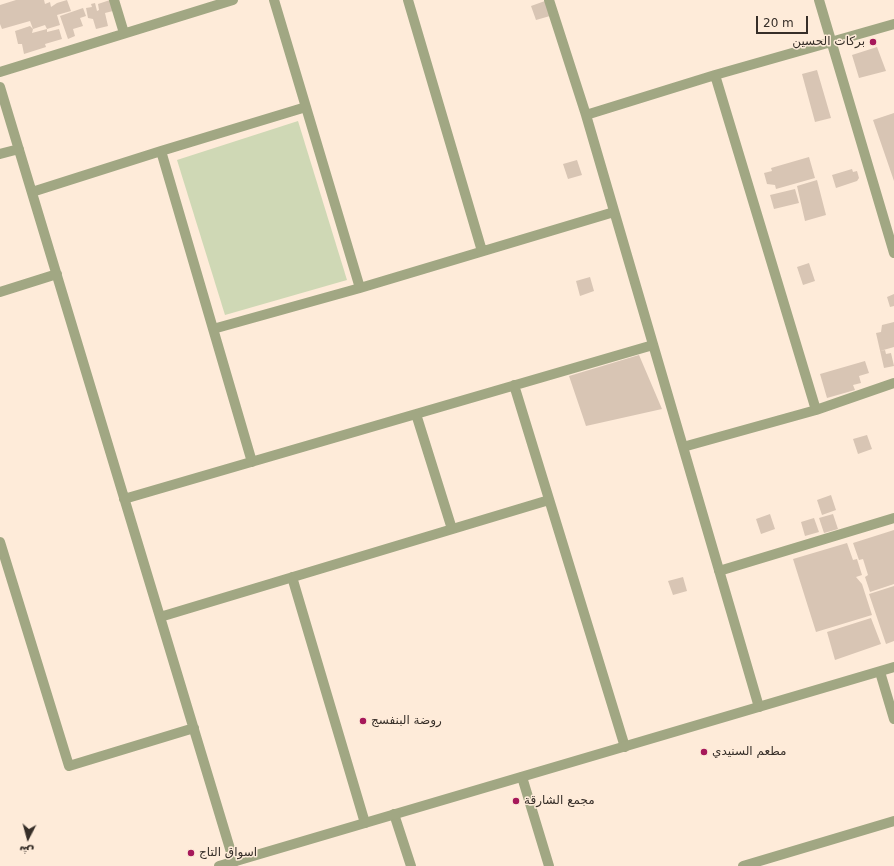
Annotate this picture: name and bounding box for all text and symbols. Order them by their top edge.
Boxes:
scale bar [758,8,810,34]
text: 20 m [763,16,794,30]
place label: بركات الحسين [792,35,865,49]
marker: بركات الحسين [868,37,878,47]
place label: روضة البنفسج [371,714,442,728]
marker: روضة البنفسج [358,716,368,726]
place label: مطعم السنيدي [712,745,786,759]
marker: مطعم السنيدي [699,747,709,757]
place label: مجمع الشارقة [524,794,595,808]
marker: مجمع الشارقة [511,796,521,806]
north arrow [8,818,48,858]
text: ش [18,843,35,858]
place label: اسواق التاج [199,846,257,860]
marker: اسواق التاج [186,848,196,858]

